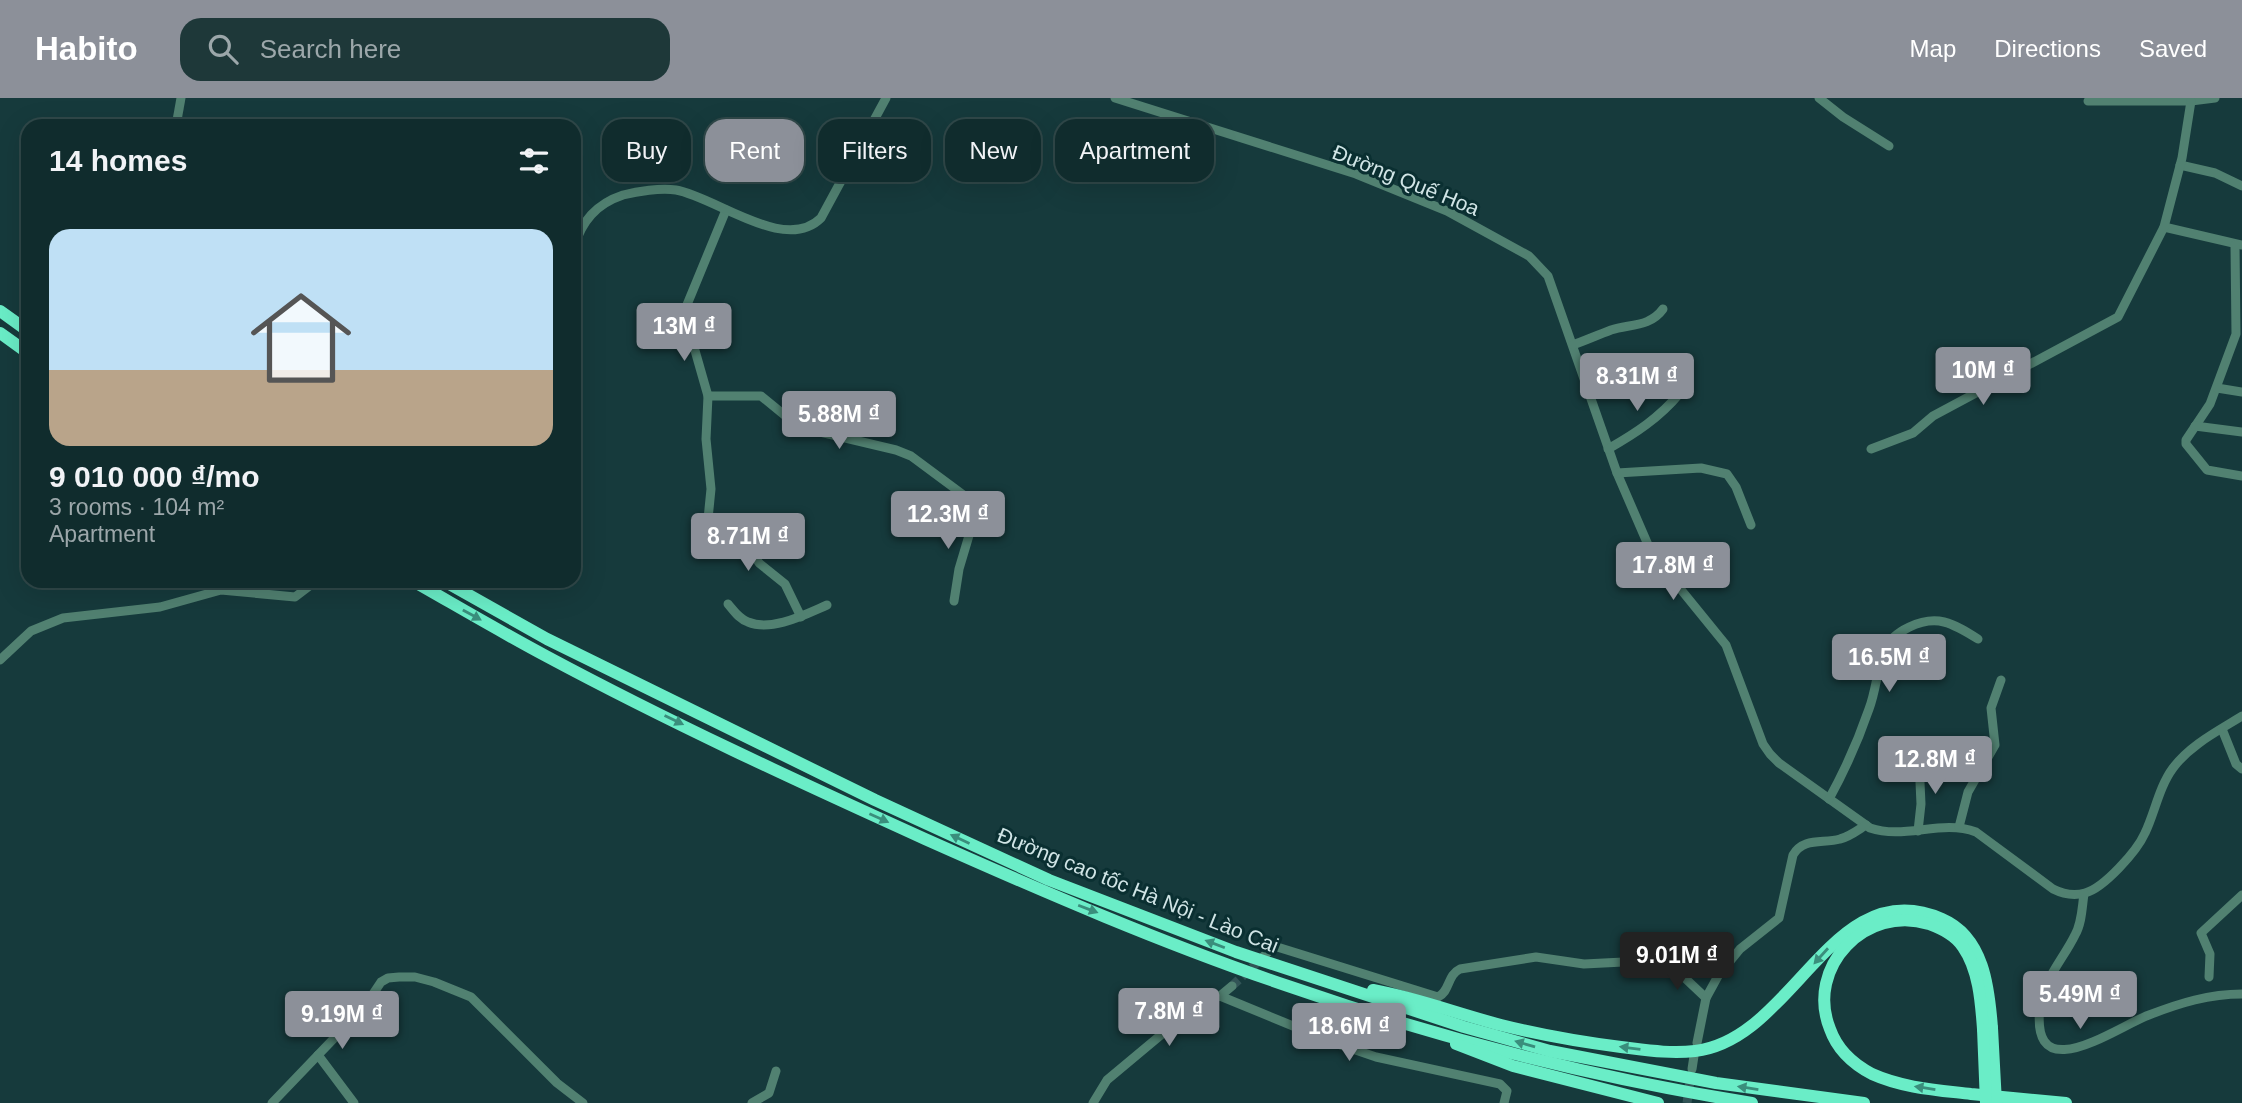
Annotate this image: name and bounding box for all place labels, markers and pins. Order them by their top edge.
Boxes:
pin: 13M ₫ [635,303,733,363]
pin: 10M ₫ [1934,348,2032,407]
pin: 8.31M ₫ [1572,354,1702,413]
pin: 5.88M ₫ [774,392,904,451]
pin: 12.3M ₫ [883,491,1013,551]
pin: 8.71M ₫ [683,514,813,573]
pin: 17.8M ₫ [1608,542,1738,602]
pin: 16.5M ₫ [1824,634,1954,694]
pin: 12.8M ₫ [1870,736,2000,796]
pin: 9.01M ₫ [1612,932,1742,992]
pin: 5.49M ₫ [2015,972,2145,1031]
pin: 7.8M ₫ [1112,988,1226,1048]
pin: 9.19M ₫ [277,992,407,1051]
pin: 18.6M ₫ [1284,1004,1414,1063]

